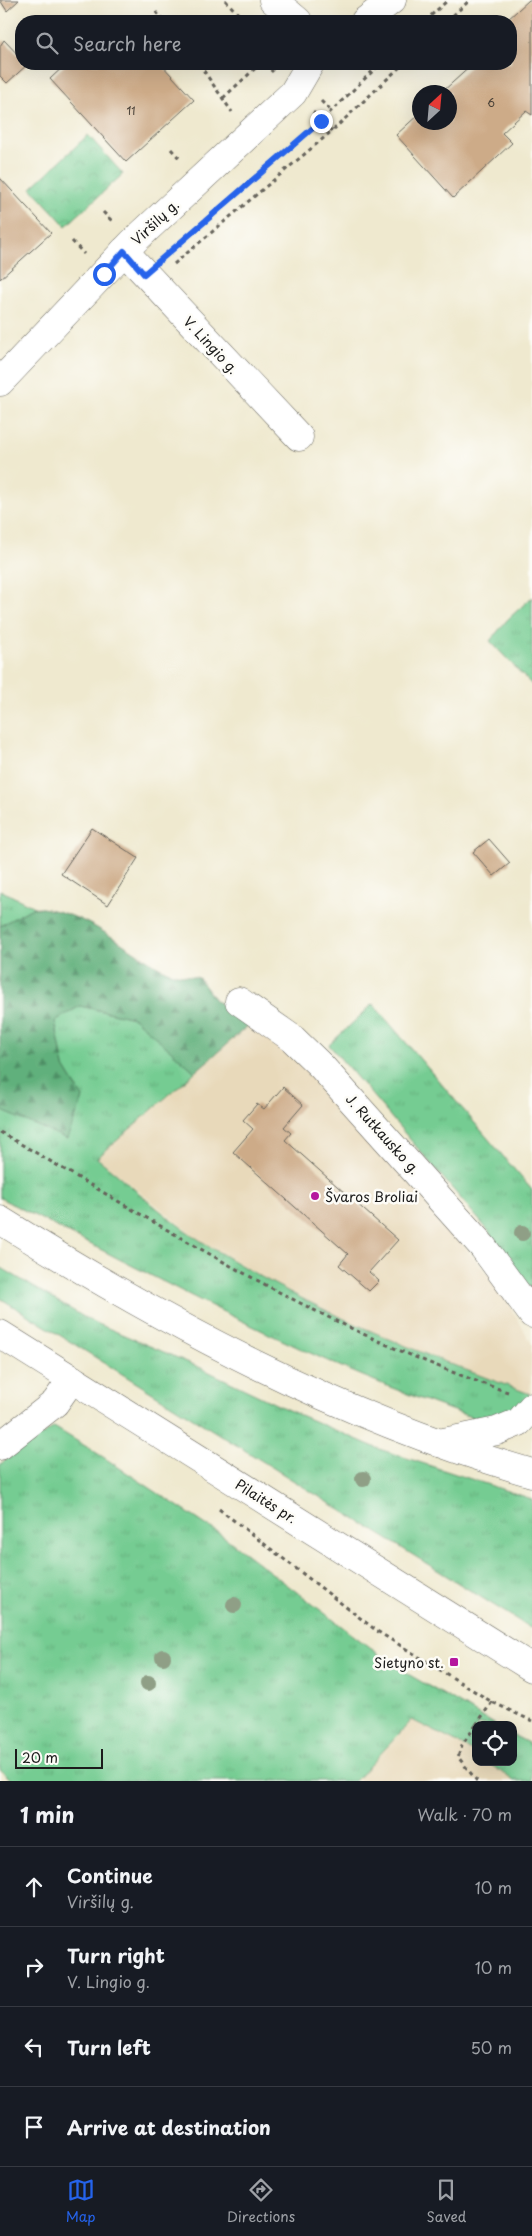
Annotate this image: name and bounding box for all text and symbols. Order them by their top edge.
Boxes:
search box [15,15,517,70]
icon: search [33,29,61,57]
text: Search here [73,29,182,57]
north arrow [412,85,457,130]
house number: 6 [487,94,495,111]
house number: 11 [126,102,136,119]
route end [310,110,333,133]
street label: Viršilų g. [126,194,184,250]
route start [93,263,116,286]
street label: V. Lingio g. [179,311,243,379]
street label: J. Rutkausko g. [341,1089,425,1179]
place label: Švaros Broliai [325,1186,418,1207]
marker: Švaros Broliai [309,1190,321,1202]
street label: Pilaitės pr. [231,1474,301,1528]
place label: Sietyno st. [374,1652,444,1673]
marker: Sietyno st. [448,1656,460,1668]
map controls [472,1721,517,1766]
button: locate [472,1721,517,1766]
scale bar [15,1746,102,1769]
text: 20 m [22,1747,58,1768]
text: 1 min [20,1798,74,1830]
text: Walk · 70 m [417,1802,512,1826]
text: Continue [67,1861,153,1889]
icon: ahead [20,1873,48,1901]
text: 10 m [475,1875,512,1899]
text: Viršilų g. [67,1889,134,1913]
text: Turn right [67,1941,165,1969]
icon: right [20,1953,48,1981]
text: 10 m [475,1955,512,1979]
text: V. Lingio g. [67,1969,150,1993]
icon: left [20,2033,48,2061]
text: Turn left [67,2033,151,2061]
text: 50 m [471,2035,512,2059]
icon: arrive [20,2113,48,2141]
text: Arrive at destination [67,2113,271,2141]
tab: Map [66,2176,96,2227]
tab: Directions [227,2176,295,2227]
tab: Saved [427,2176,466,2227]

